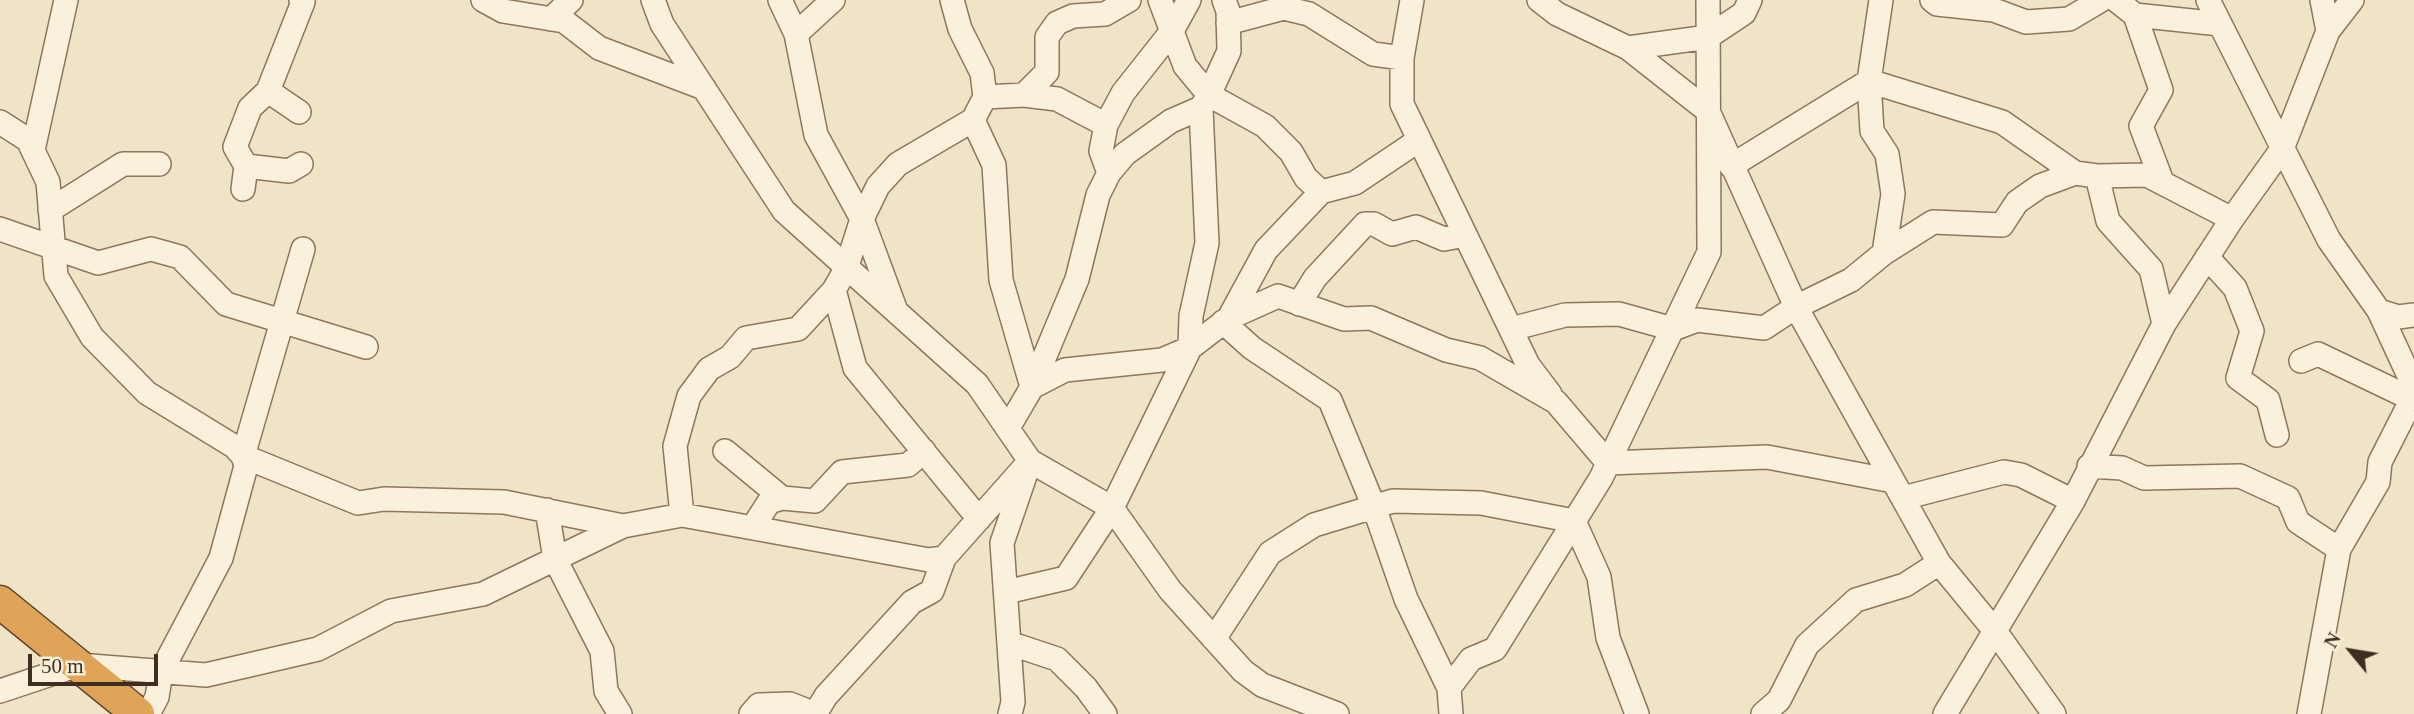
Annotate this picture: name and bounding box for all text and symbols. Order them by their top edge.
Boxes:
north arrow [2316,616,2386,686]
text: N [2320,629,2345,651]
scale bar [32,640,161,684]
text: 50 m [41,654,84,678]

